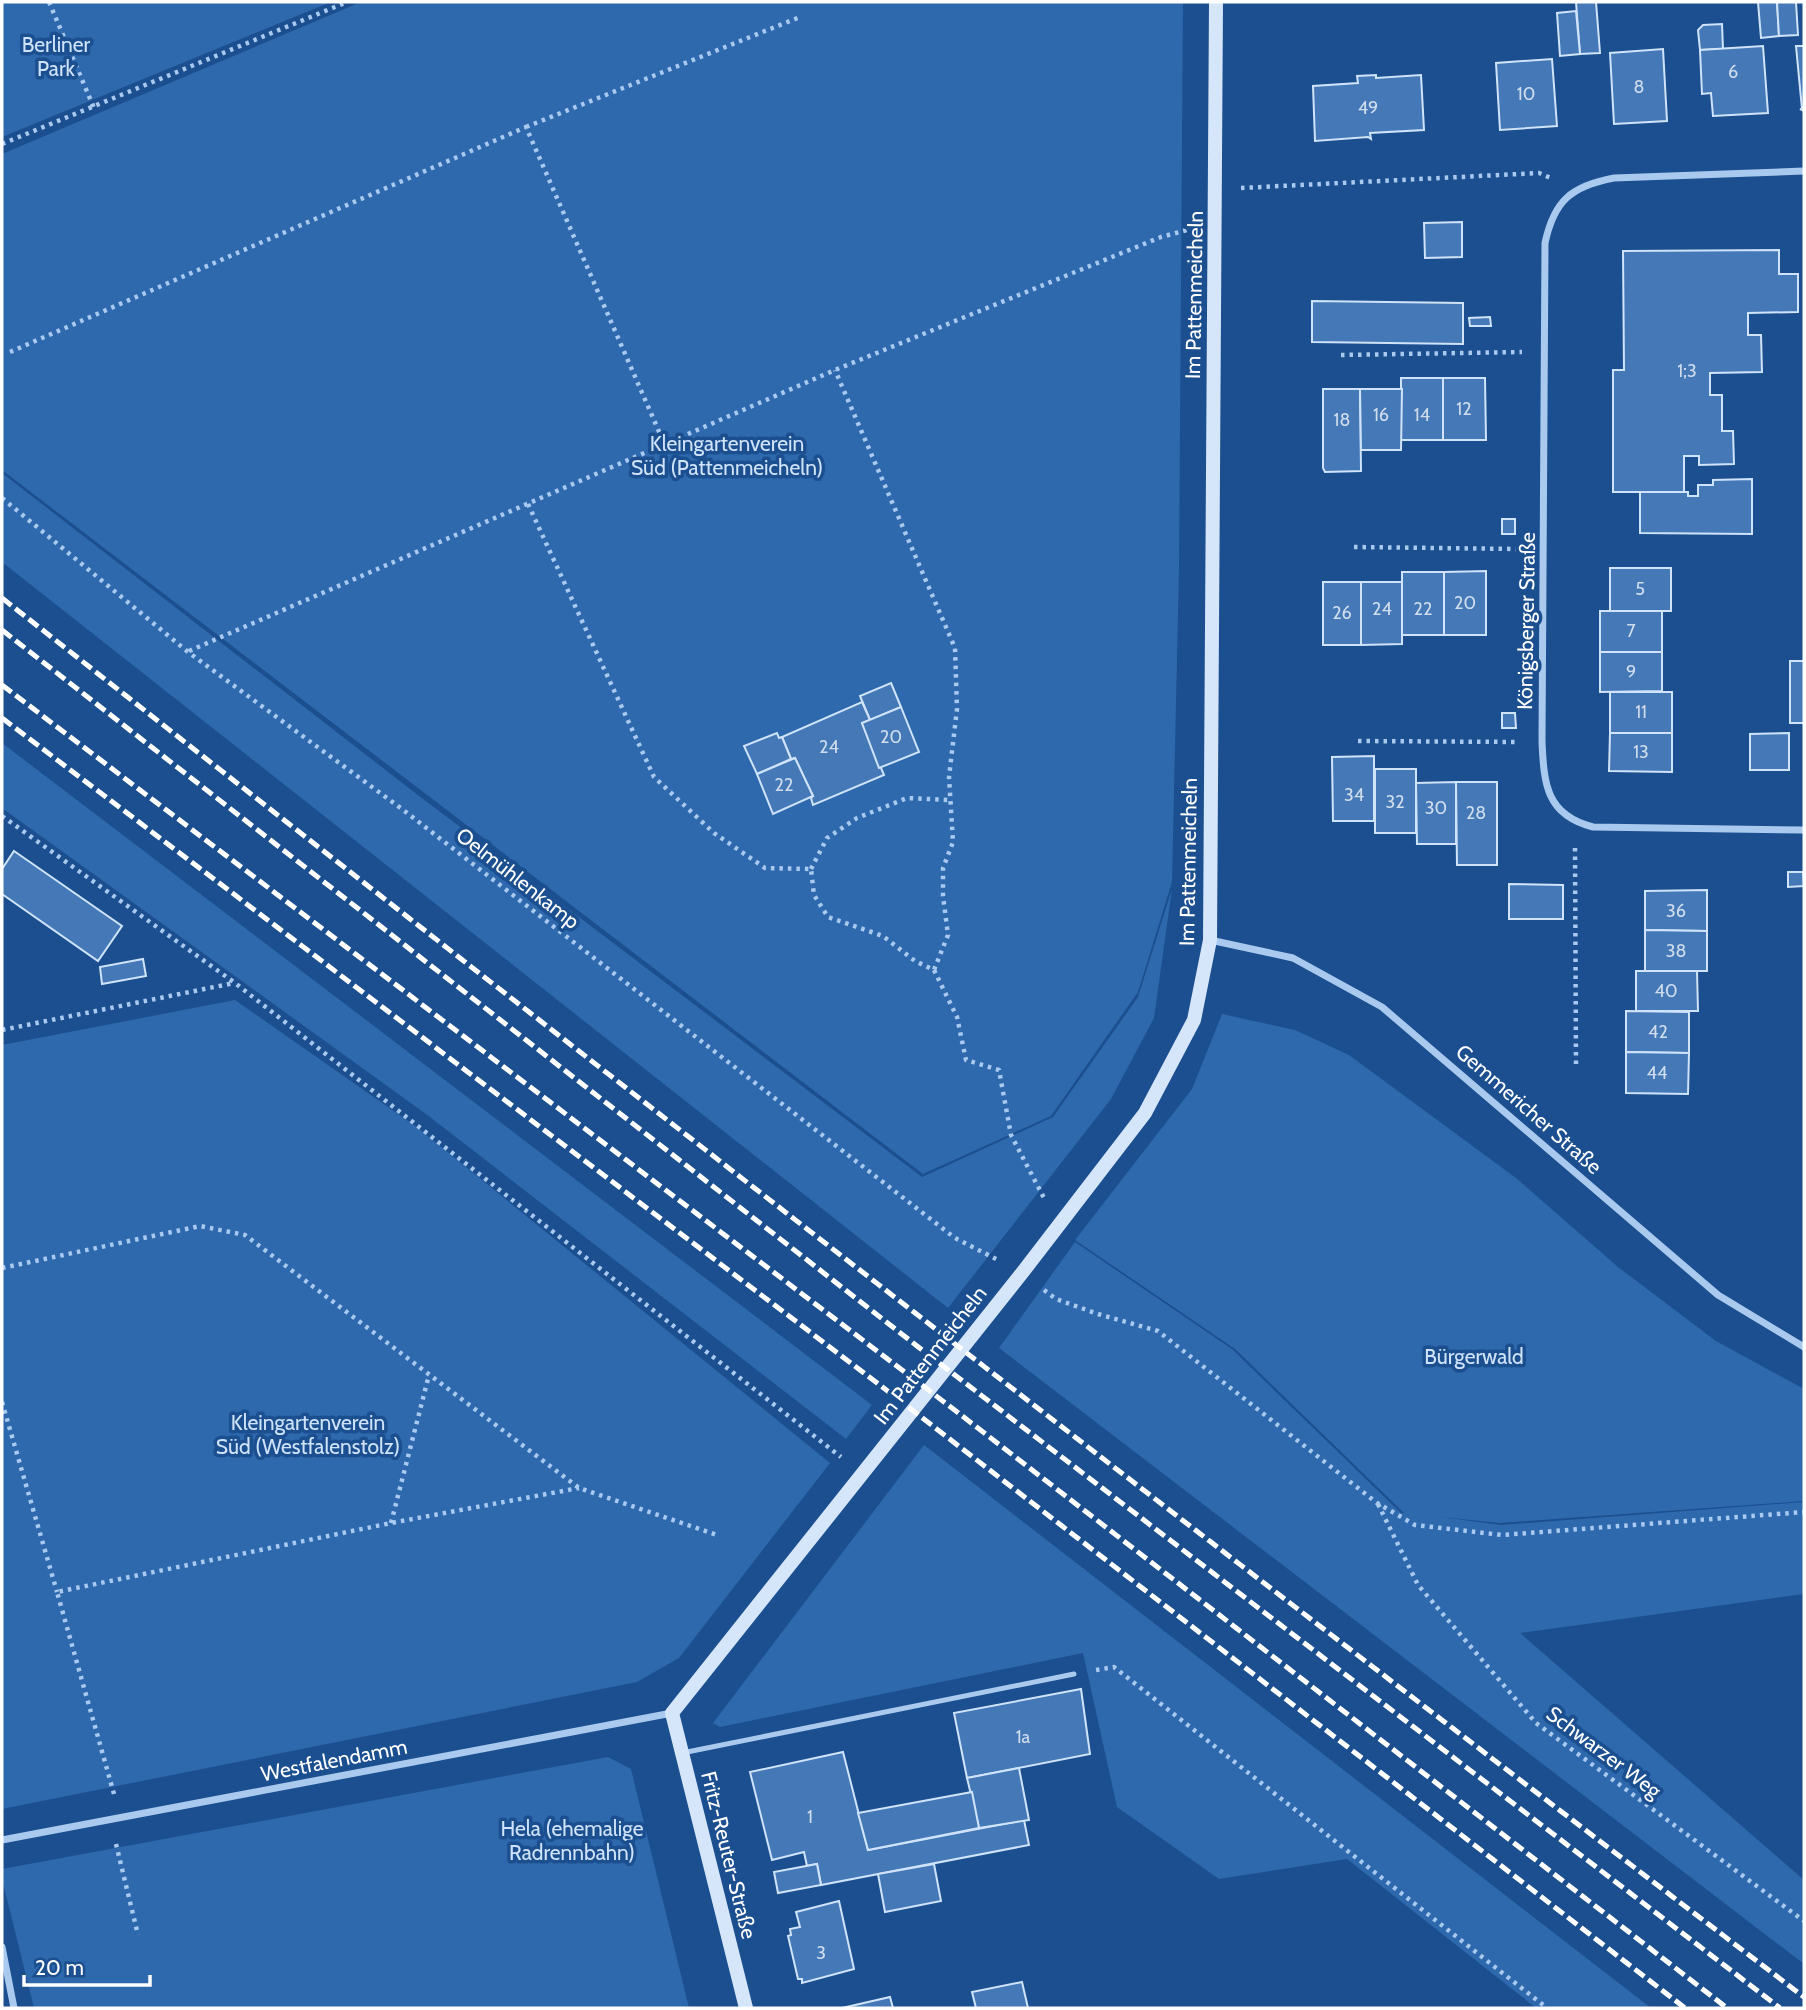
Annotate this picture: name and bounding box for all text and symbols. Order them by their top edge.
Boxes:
park label: Berliner Park [22,32,91,81]
house number: 6 [1728,61,1738,83]
house number: 8 [1634,76,1644,98]
house number: 10 [1517,83,1535,105]
house number: 49 [1358,97,1378,119]
street label: Im Pattenmeicheln [1180,211,1208,379]
house number: 1;3 [1677,360,1697,382]
house number: 12 [1456,398,1472,420]
house number: 16 [1373,404,1389,426]
house number: 14 [1414,404,1430,426]
house number: 18 [1334,409,1350,431]
park label: Kleingartenverein Süd (Pattenmeicheln) [631,431,823,480]
street label: Königsberger Straße [1512,532,1540,710]
house number: 5 [1635,578,1645,600]
house number: 20 [1454,592,1476,614]
house number: 24 [1372,598,1392,620]
house number: 22 [1414,598,1432,620]
house number: 26 [1332,602,1352,624]
house number: 7 [1626,620,1636,642]
house number: 9 [1626,661,1636,683]
house number: 11 [1635,701,1647,723]
house number: 20 [880,726,902,748]
house number: 24 [819,736,839,758]
house number: 13 [1633,741,1649,763]
house number: 22 [775,774,793,796]
street label: Im Pattenmeicheln [1174,778,1202,946]
house number: 34 [1344,784,1364,806]
house number: 32 [1385,791,1405,813]
house number: 30 [1425,797,1447,819]
house number: 28 [1466,802,1486,824]
street label: Oelmühlenkamp [451,822,585,934]
house number: 36 [1666,900,1686,922]
house number: 38 [1666,940,1686,962]
house number: 40 [1655,980,1677,1002]
house number: 42 [1648,1021,1668,1043]
street label: Gemmericher Straße [1451,1039,1607,1179]
house number: 44 [1647,1062,1667,1084]
street label: Im Pattenmeicheln [868,1281,992,1429]
park label: Bürgerwald [1424,1344,1524,1369]
park label: Kleingartenverein Süd (Westfalenstolz) [216,1410,400,1459]
street label: Schwarzer Weg [1542,1701,1667,1804]
house number: 1a [1016,1726,1031,1748]
street label: Westfalendamm [259,1734,409,1786]
street label: Fritz-Reuter-Straße [696,1769,762,1942]
house number: 1 [807,1806,813,1828]
park label: Hela (ehemalige Radrennbahn) [501,1816,644,1865]
house number: 3 [816,1942,826,1964]
scale bar [24,1944,150,1988]
text: 20 m [35,1955,84,1980]

